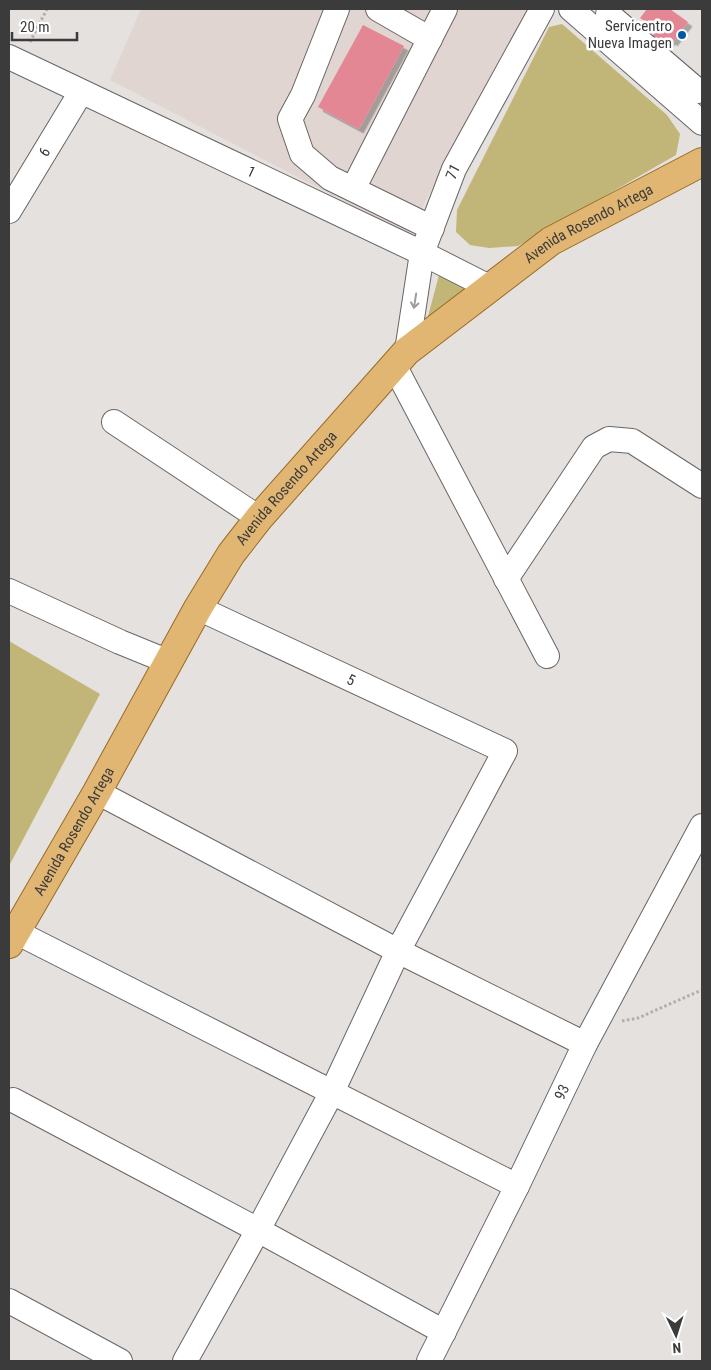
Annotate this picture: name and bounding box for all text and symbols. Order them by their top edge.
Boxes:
scale bar [12,10,78,42]
place label: Servicentro Nueva Imagen [588,17,672,52]
text: 20 m [20,18,50,36]
marker: Servicentro Nueva Imagen [676,29,688,41]
street label: 6 [35,144,54,160]
street label: 71 [442,161,464,182]
street label: 1 [244,162,258,182]
street label: Avenida Rosendo Artega [521,180,656,267]
one-way arrow [409,293,419,309]
street label: Avenida Rosendo Artega [232,427,341,549]
street label: 5 [344,670,358,690]
street label: Avenida Rosendo Artega [30,764,118,899]
street label: 93 [551,1082,573,1103]
north arrow [651,1310,701,1360]
text: N [672,1340,682,1356]

